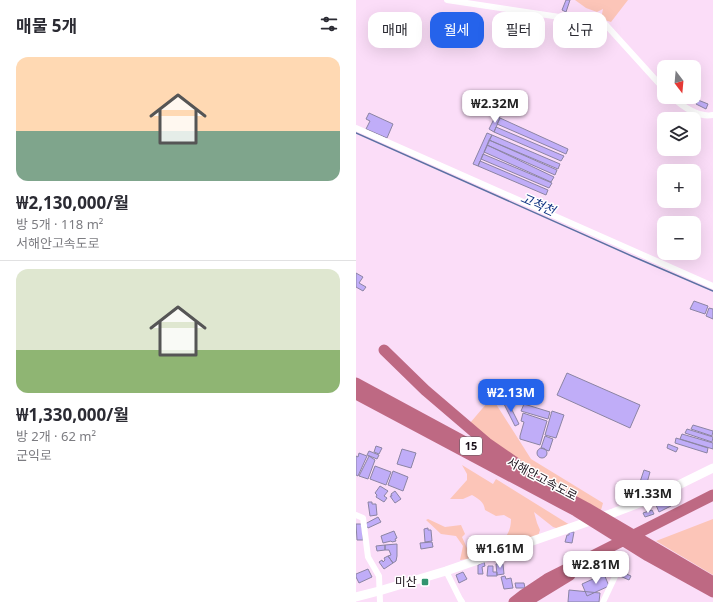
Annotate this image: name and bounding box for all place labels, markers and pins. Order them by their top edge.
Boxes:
pin: ₩2.32M [462,90,528,124]
pin: ₩2.13M [478,379,544,413]
pin: ₩1.33M [615,480,681,514]
pin: ₩1.61M [467,535,533,569]
pin: ₩2.81M [563,551,629,585]
place label: 미산 [395,573,417,590]
marker: 미산 [420,577,430,587]

